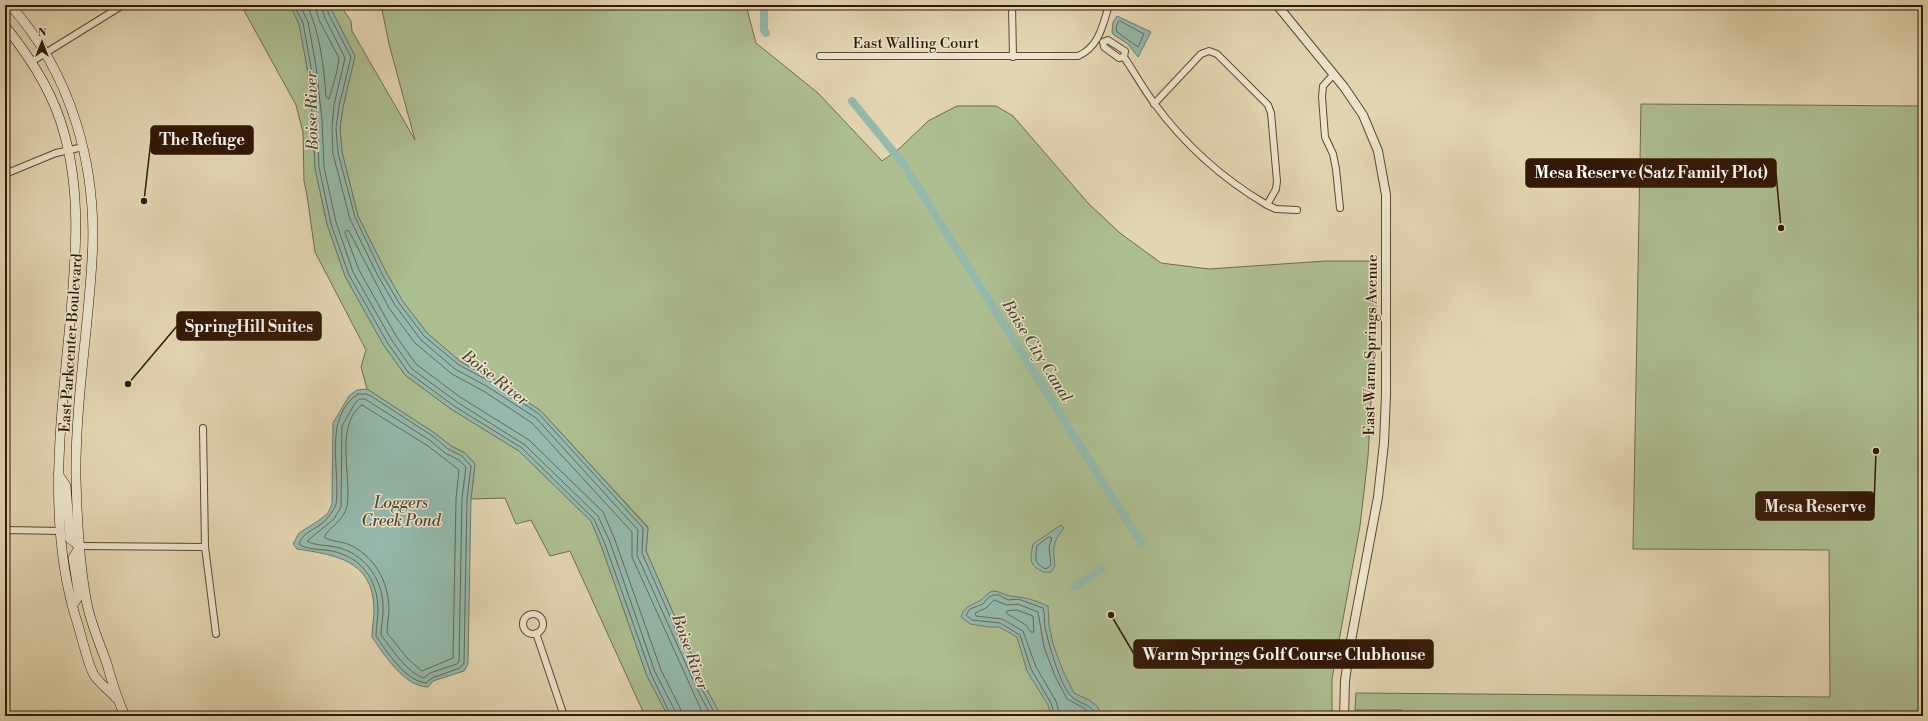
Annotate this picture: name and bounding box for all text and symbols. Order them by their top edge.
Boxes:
north arrow [22,22,62,62]
text: N [38,26,47,40]
street label: East Walling Court [853,34,980,53]
water label: Boise River [301,70,323,152]
callout: The Refuge [151,126,253,154]
text: The Refuge [159,130,245,150]
callout: Mesa Reserve (Satz Family Plot) [1526,159,1776,187]
text: Mesa Reserve (Satz Family Plot) [1534,163,1768,183]
street label: East Parkcenter Boulevard [55,252,87,433]
street label: East Warm Springs Avenue [1360,254,1382,436]
water label: Boise City Canal [997,295,1077,407]
callout: SpringHill Suites [177,312,321,340]
text: SpringHill Suites [185,317,313,337]
water label: Boise River [457,345,533,411]
callout: Mesa Reserve [1756,492,1874,520]
water label: Loggers Creek Pond [361,493,442,531]
text: Mesa Reserve [1764,497,1866,517]
water label: Boise River [667,610,713,694]
callout: Warm Springs Golf Course Clubhouse [1134,640,1433,668]
text: Warm Springs Golf Course Clubhouse [1141,645,1426,665]

